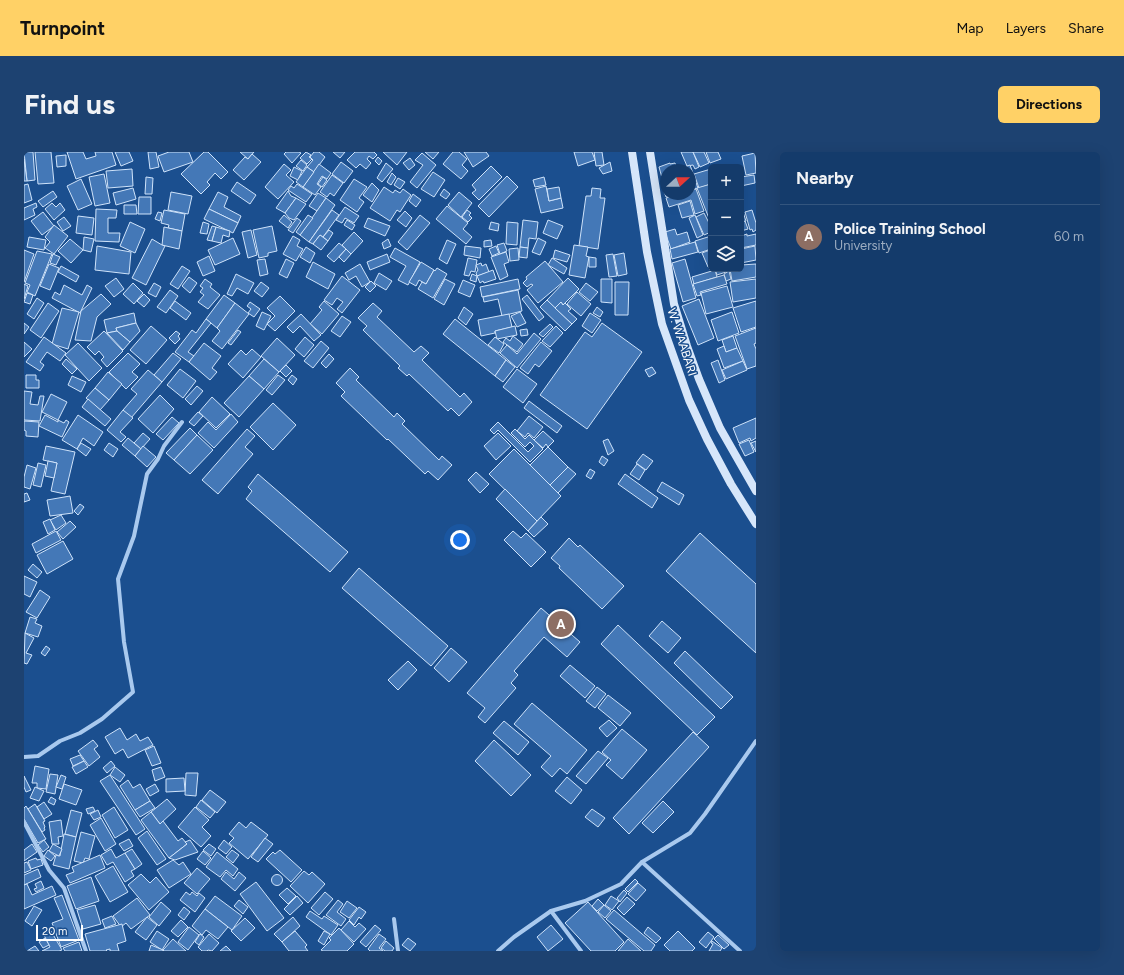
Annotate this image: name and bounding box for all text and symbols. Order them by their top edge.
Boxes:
text: Turnpoint [20,17,105,40]
text: Map [956,20,984,37]
text: Layers [1006,20,1046,37]
text: Share [1068,20,1104,37]
button: Directions [998,86,1100,123]
text: Find us [24,87,115,121]
north arrow [660,164,696,200]
map controls [708,164,744,272]
button: + [708,164,744,200]
text: Nearby [796,168,854,188]
button: − [708,200,744,236]
text: Police Training School [834,220,986,238]
text: A [804,229,814,244]
text: 60 m [1054,229,1084,244]
button: layers [708,236,744,272]
text: University [834,238,892,253]
street label: W. WAABARI [664,306,700,378]
your location [450,530,470,550]
pin: A [548,609,574,639]
scale bar [36,923,83,942]
text: 20 m [42,925,67,938]

